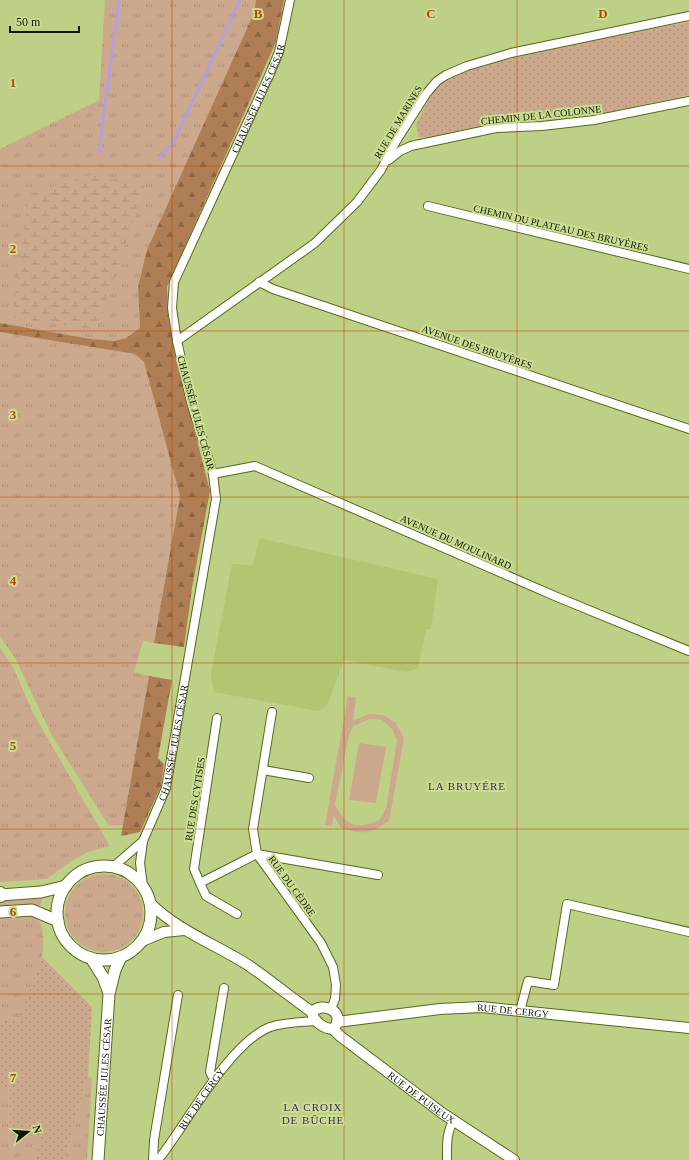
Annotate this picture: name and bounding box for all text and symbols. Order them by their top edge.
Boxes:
text: B [254,6,263,21]
text: C [426,6,436,21]
text: D [598,6,608,21]
scale bar [10,8,79,34]
text: 50 m [16,15,41,29]
street label: CHAUSSÉE JULES CÉSAR [229,43,286,154]
text: 1 [10,75,16,90]
street label: RUE DE MARINES [372,83,424,161]
street label: CHEMIN DE LA COLONNE [480,103,602,127]
street label: CHEMIN DU PLATEAU DES BRUYÈRES [472,202,650,254]
text: 2 [10,241,16,256]
street label: AVENUE DES BRUYÈRES [420,323,534,371]
street label: CHAUSSÉE JULES CÉSAR [175,355,217,472]
text: 3 [10,407,17,422]
street label: AVENUE DU MOULINARD [399,512,513,572]
text: 4 [10,573,17,588]
street label: CHAUSSÉE JULES CÉSAR [156,684,189,802]
text: 5 [10,738,17,753]
street label: RUE DES CYTISES [183,756,207,842]
district label: LA BRUYÉRE [428,780,506,792]
street label: RUE DU CÈDRE [266,854,318,918]
text: 6 [10,904,17,919]
street label: RUE DE CERGY [477,1001,549,1019]
street label: CHAUSSÉE JULES CÉSAR [94,1018,113,1136]
street label: RUE DE CERGY [176,1066,226,1131]
street label: RUE DE PUISEUX [386,1069,458,1126]
text: 7 [10,1070,17,1085]
district label: LA CROIX DE BÛCHE [282,1101,344,1126]
north arrow [8,1112,48,1152]
text: N [31,1124,44,1135]

